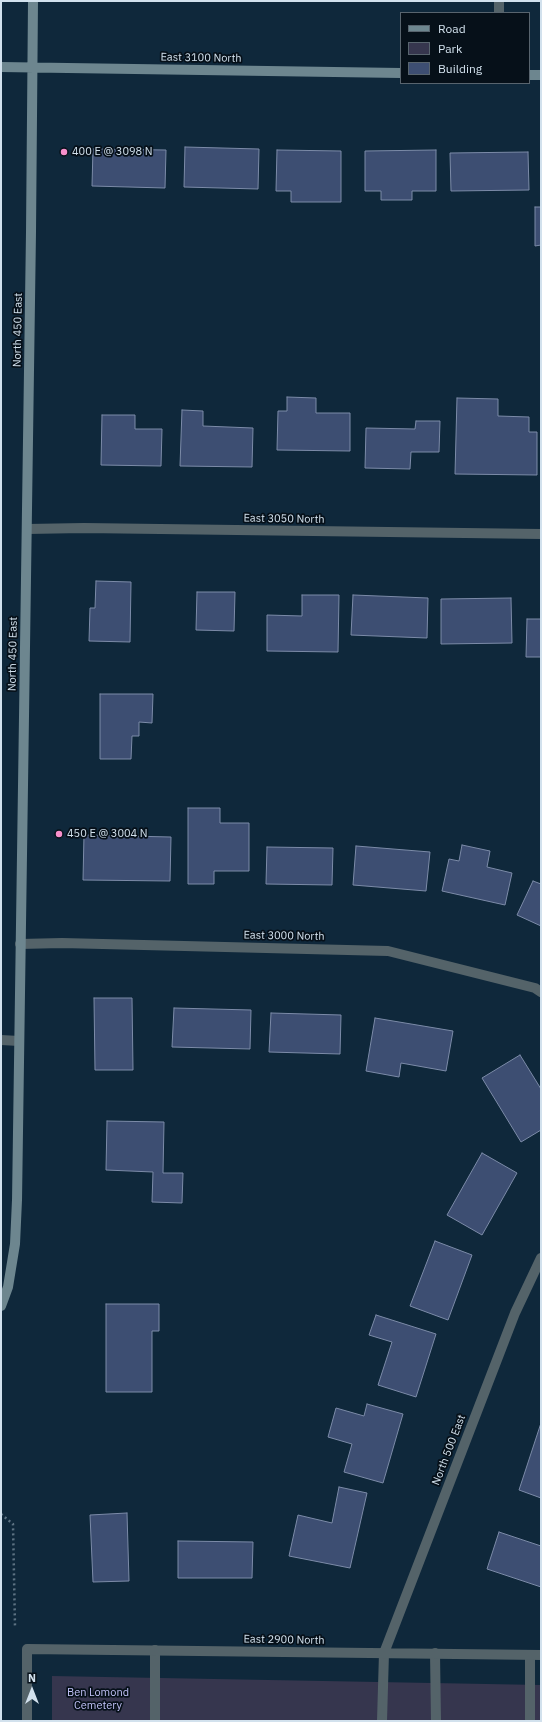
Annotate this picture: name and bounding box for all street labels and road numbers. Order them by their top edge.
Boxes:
street label: East 3100 North [160,51,242,65]
street label: North 450 East [11,293,25,367]
street label: East 3050 North [243,512,325,526]
street label: North 450 East [6,617,20,691]
street label: East 3000 North [243,929,325,943]
street label: North 500 East [429,1413,469,1487]
street label: East 2900 North [243,1633,325,1647]

